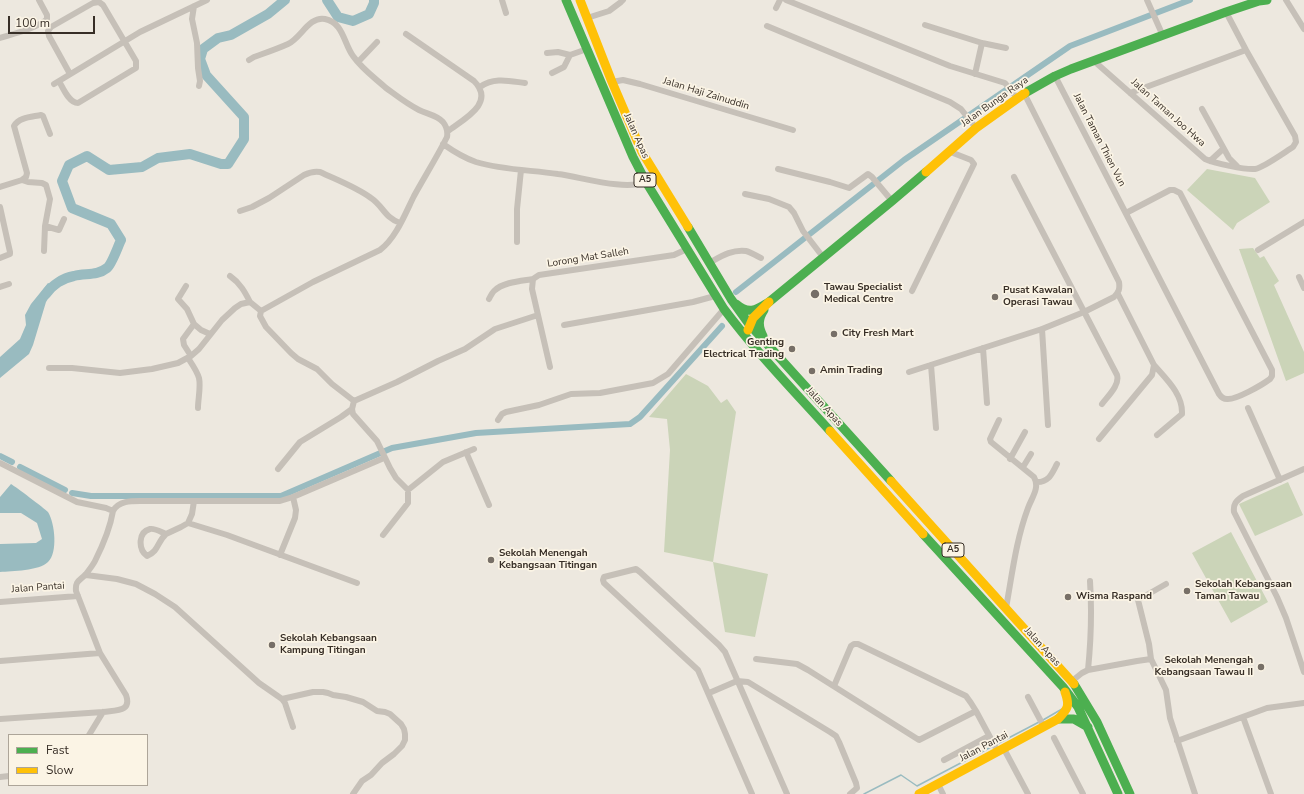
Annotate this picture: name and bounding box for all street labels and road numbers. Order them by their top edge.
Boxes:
street label: Jalan Bunga Raya [959,74,1031,130]
street label: Jalan Haji Zainuddin [661,75,751,113]
street label: Jalan Taman Joo Hwa [1128,76,1208,150]
street label: Jalan Taman Thien Vun [1070,91,1128,189]
street label: Jalan Apas [621,112,651,160]
road number: A5 [634,173,656,187]
street label: Lorong Mat Salleh [546,246,630,270]
street label: Jalan Apas [803,385,845,429]
road number: A5 [942,543,964,557]
street label: Jalan Pantai [11,580,65,596]
street label: Jalan Apas [1021,625,1063,669]
street label: Jalan Pantai [958,729,1010,765]

